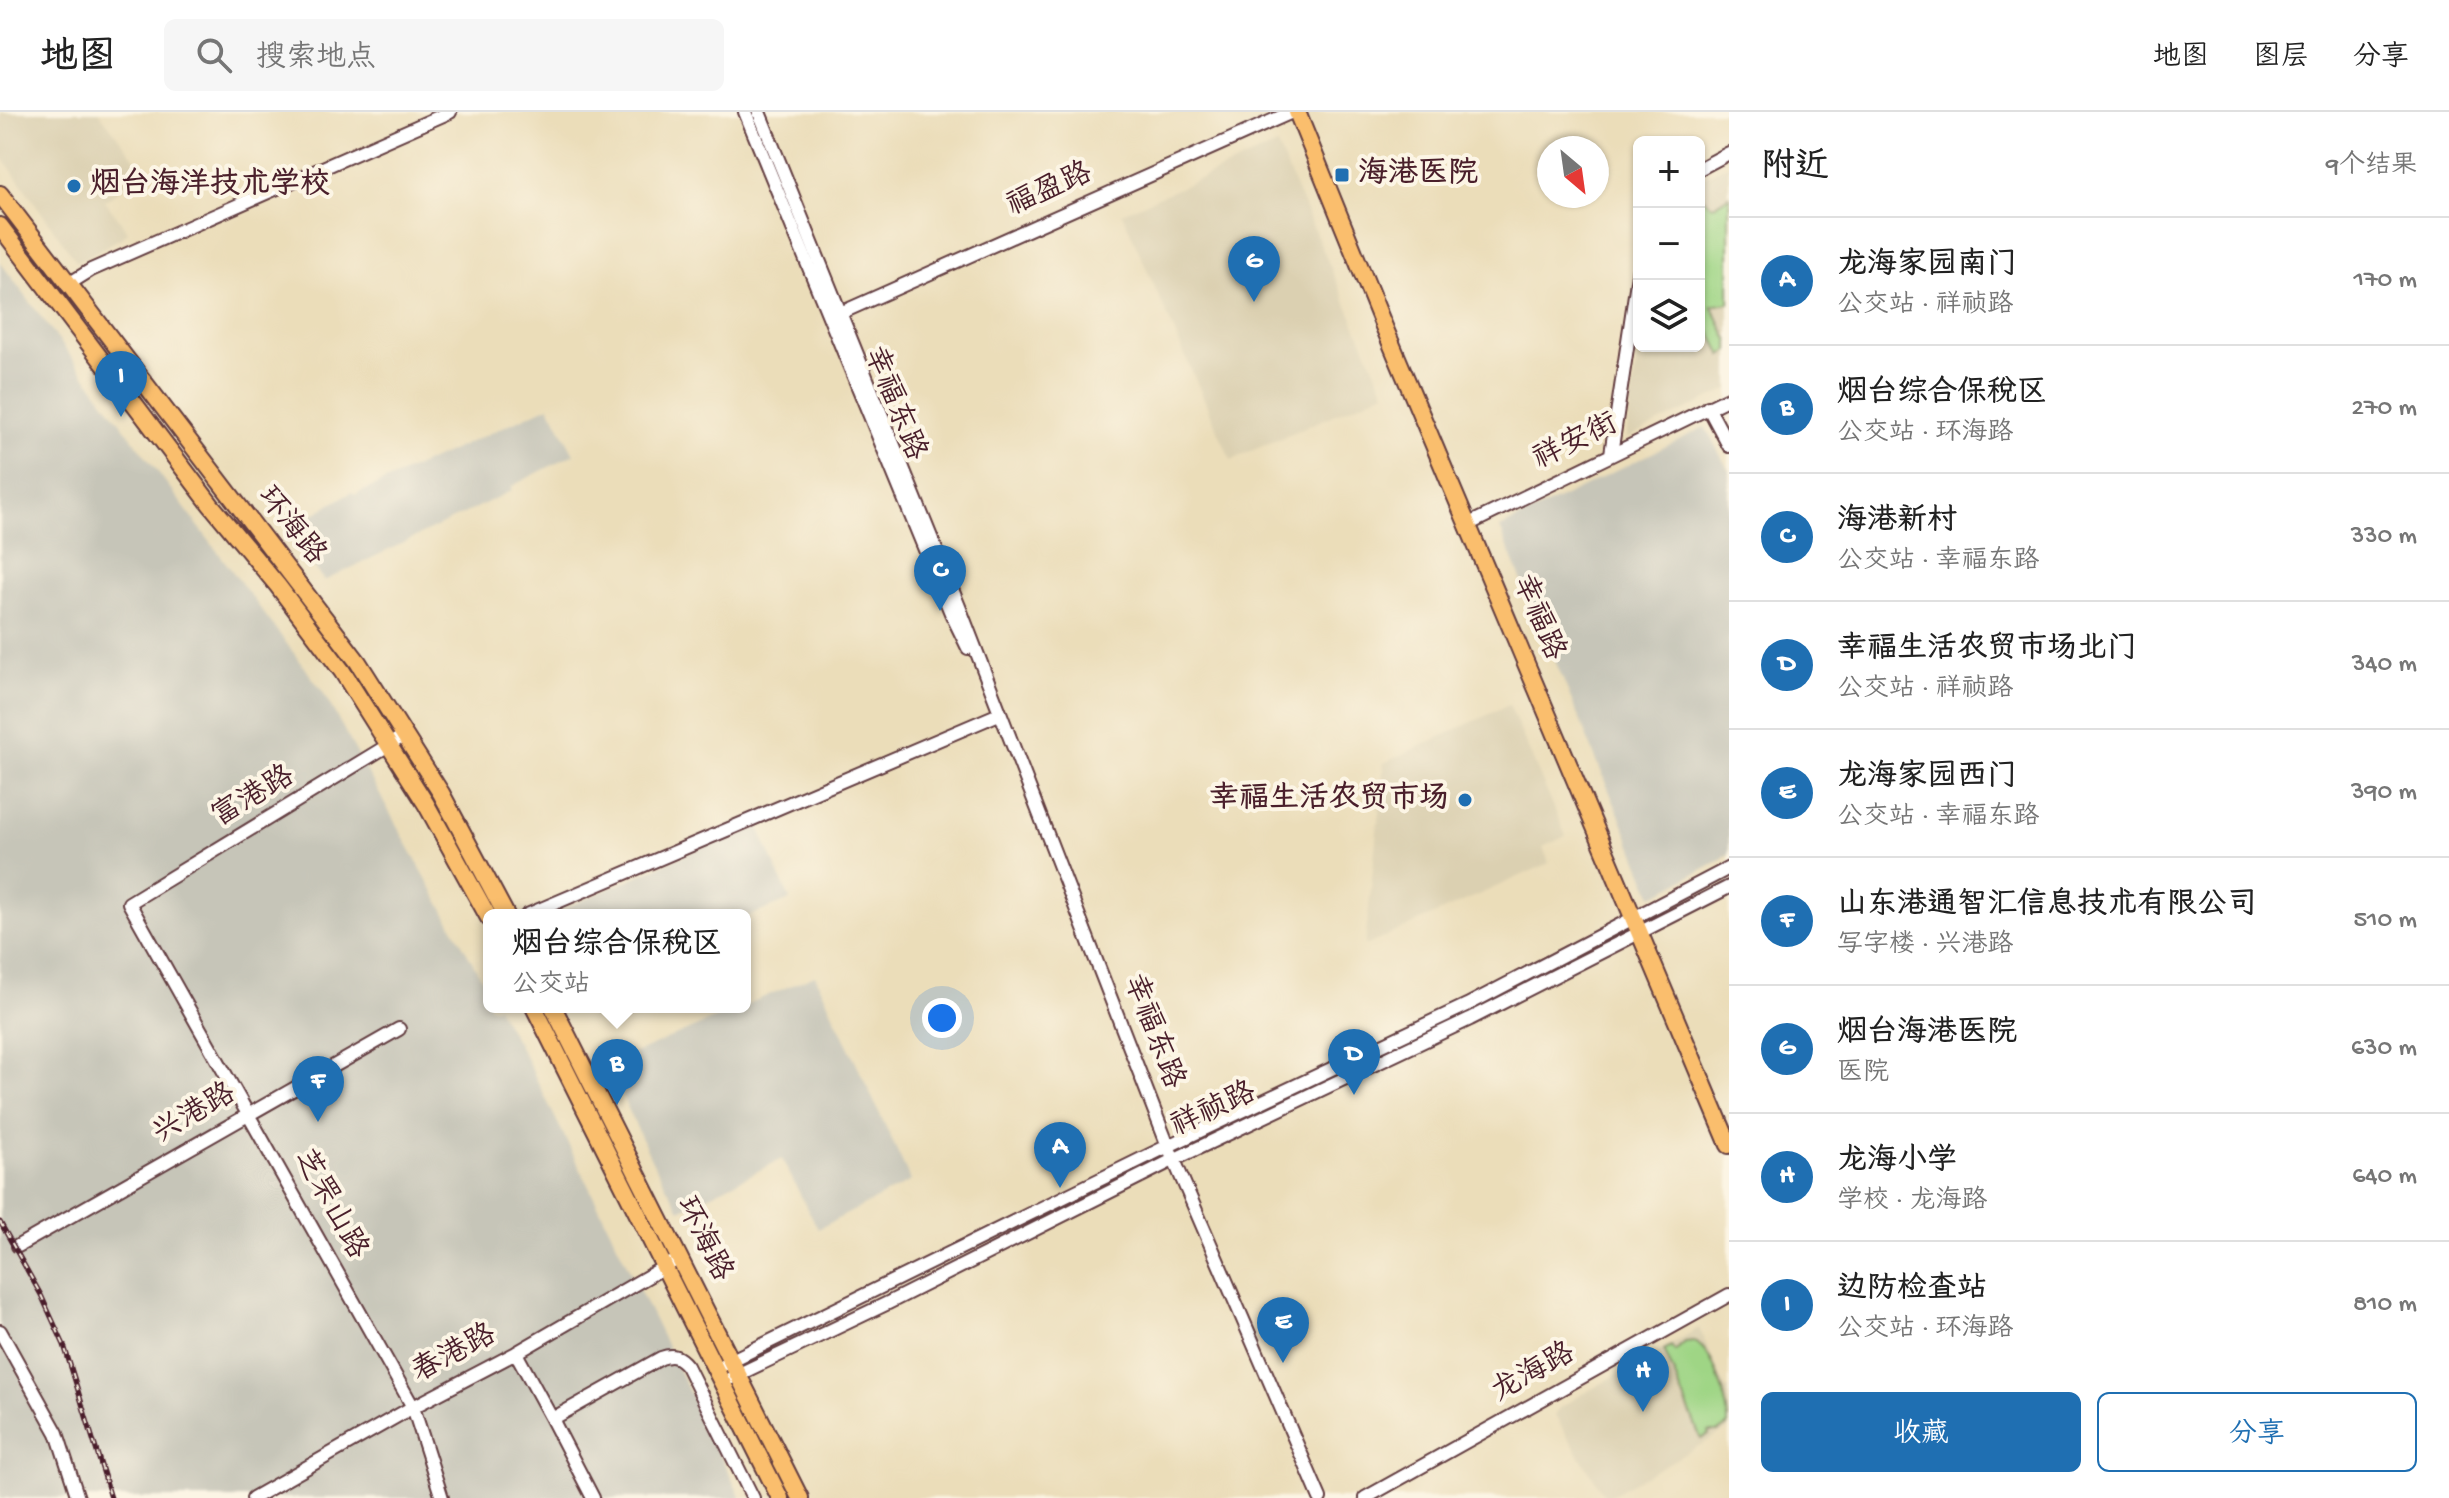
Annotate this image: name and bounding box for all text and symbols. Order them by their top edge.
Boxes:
search box [164,19,724,91]
icon: search [192,33,236,77]
text: 地图 [40,38,116,82]
text: 搜索地点 [256,42,376,77]
text: 地图 [2153,42,2209,75]
text: 图层 [2253,42,2309,75]
text: 分享 [2353,42,2409,75]
north arrow [1537,136,1609,208]
map controls [1633,136,1705,352]
button: + [1633,136,1705,208]
text: 附近 [1761,149,1829,189]
text: 9个结果 [2326,152,2417,183]
street label: 福盈路 [1001,155,1098,225]
place label: 海港医院 [1358,156,1478,193]
marker: 海港医院 [1333,166,1351,184]
place label: 烟台海洋技术学校 [90,167,330,204]
marker: 烟台海洋技术学校 [65,177,83,195]
button: − [1633,208,1705,280]
pin: G [1228,236,1280,302]
text: 龙海家园南门 [1837,249,2017,284]
text: A [1779,266,1795,297]
text: 170 m [2354,266,2417,297]
button: layers [1633,280,1705,352]
text: 公交站 · 祥祯路 [1837,291,2013,322]
street label: 幸福东路 [854,341,934,466]
pin: I [95,351,147,417]
text: 烟台综合保税区 [1837,377,2047,412]
text: B [1780,394,1794,425]
text: 270 m [2351,394,2417,425]
street label: 祥安街 [1527,406,1624,478]
text: 公交站 · 环海路 [1837,419,2013,450]
street label: 环海路 [248,480,333,573]
text: 海港新村 [1837,505,1957,540]
text: C [1780,522,1794,553]
text: 330 m [2351,522,2417,553]
pin: C [914,545,966,611]
text: 公交站 · 幸福东路 [1837,547,2039,578]
street label: 幸福路 [1503,569,1573,666]
text: 幸福生活农贸市场北门 [1837,633,2137,668]
text: D [1779,650,1795,681]
text: 340 m [2352,650,2417,681]
text: 公交站 · 祥祯路 [1837,675,2013,706]
street label: 富港路 [205,758,302,836]
text: 龙海家园西门 [1837,761,2017,796]
text: E [1779,778,1795,809]
text: 390 m [2351,778,2417,809]
place label: 幸福生活农贸市场 [1209,780,1449,818]
marker: 幸福生活农贸市场 [1456,791,1474,809]
text: 公交站 · 幸福东路 [1837,803,2039,834]
text: 山东港通智汇信息技术有限公司 [1837,889,2257,924]
text: F [1780,906,1794,937]
text: 510 m [2353,906,2417,937]
popup [483,909,751,1013]
text: 烟台综合保税区 [512,929,722,964]
text: 写字楼 · 兴港路 [1837,931,2013,962]
street label: 幸福东路 [1114,969,1192,1094]
text: 公交站 [512,971,590,1002]
your location [922,998,962,1038]
text: 烟台海港医院 [1837,1017,2017,1052]
pin: D [1328,1029,1380,1095]
text: G [1779,1034,1795,1065]
text: 630 m [2351,1034,2417,1065]
pin: B [591,1039,643,1105]
pin: F [292,1056,344,1122]
text: 医院 [1837,1059,1889,1090]
street label: 祥祯路 [1165,1074,1262,1146]
street label: 兴港路 [146,1076,243,1153]
pin: A [1034,1122,1086,1188]
street label: 芝罘山路 [285,1143,375,1266]
text: 龙海小学 [1837,1145,1957,1180]
text: H [1780,1162,1794,1193]
text: 640 m [2352,1162,2417,1193]
text: 学校 · 龙海路 [1837,1187,1987,1218]
street label: 环海路 [666,1191,740,1288]
text: 边防检查站 [1837,1273,1987,1308]
text: I [1784,1290,1790,1321]
text: 810 m [2353,1290,2417,1321]
pin: E [1257,1297,1309,1363]
text: 公交站 · 环海路 [1837,1315,2013,1346]
street label: 春港路 [406,1317,503,1392]
street label: 龙海路 [1485,1335,1582,1411]
pin: H [1617,1346,1669,1412]
button: 收藏 [1761,1392,2081,1472]
button: 分享 [2097,1392,2417,1472]

